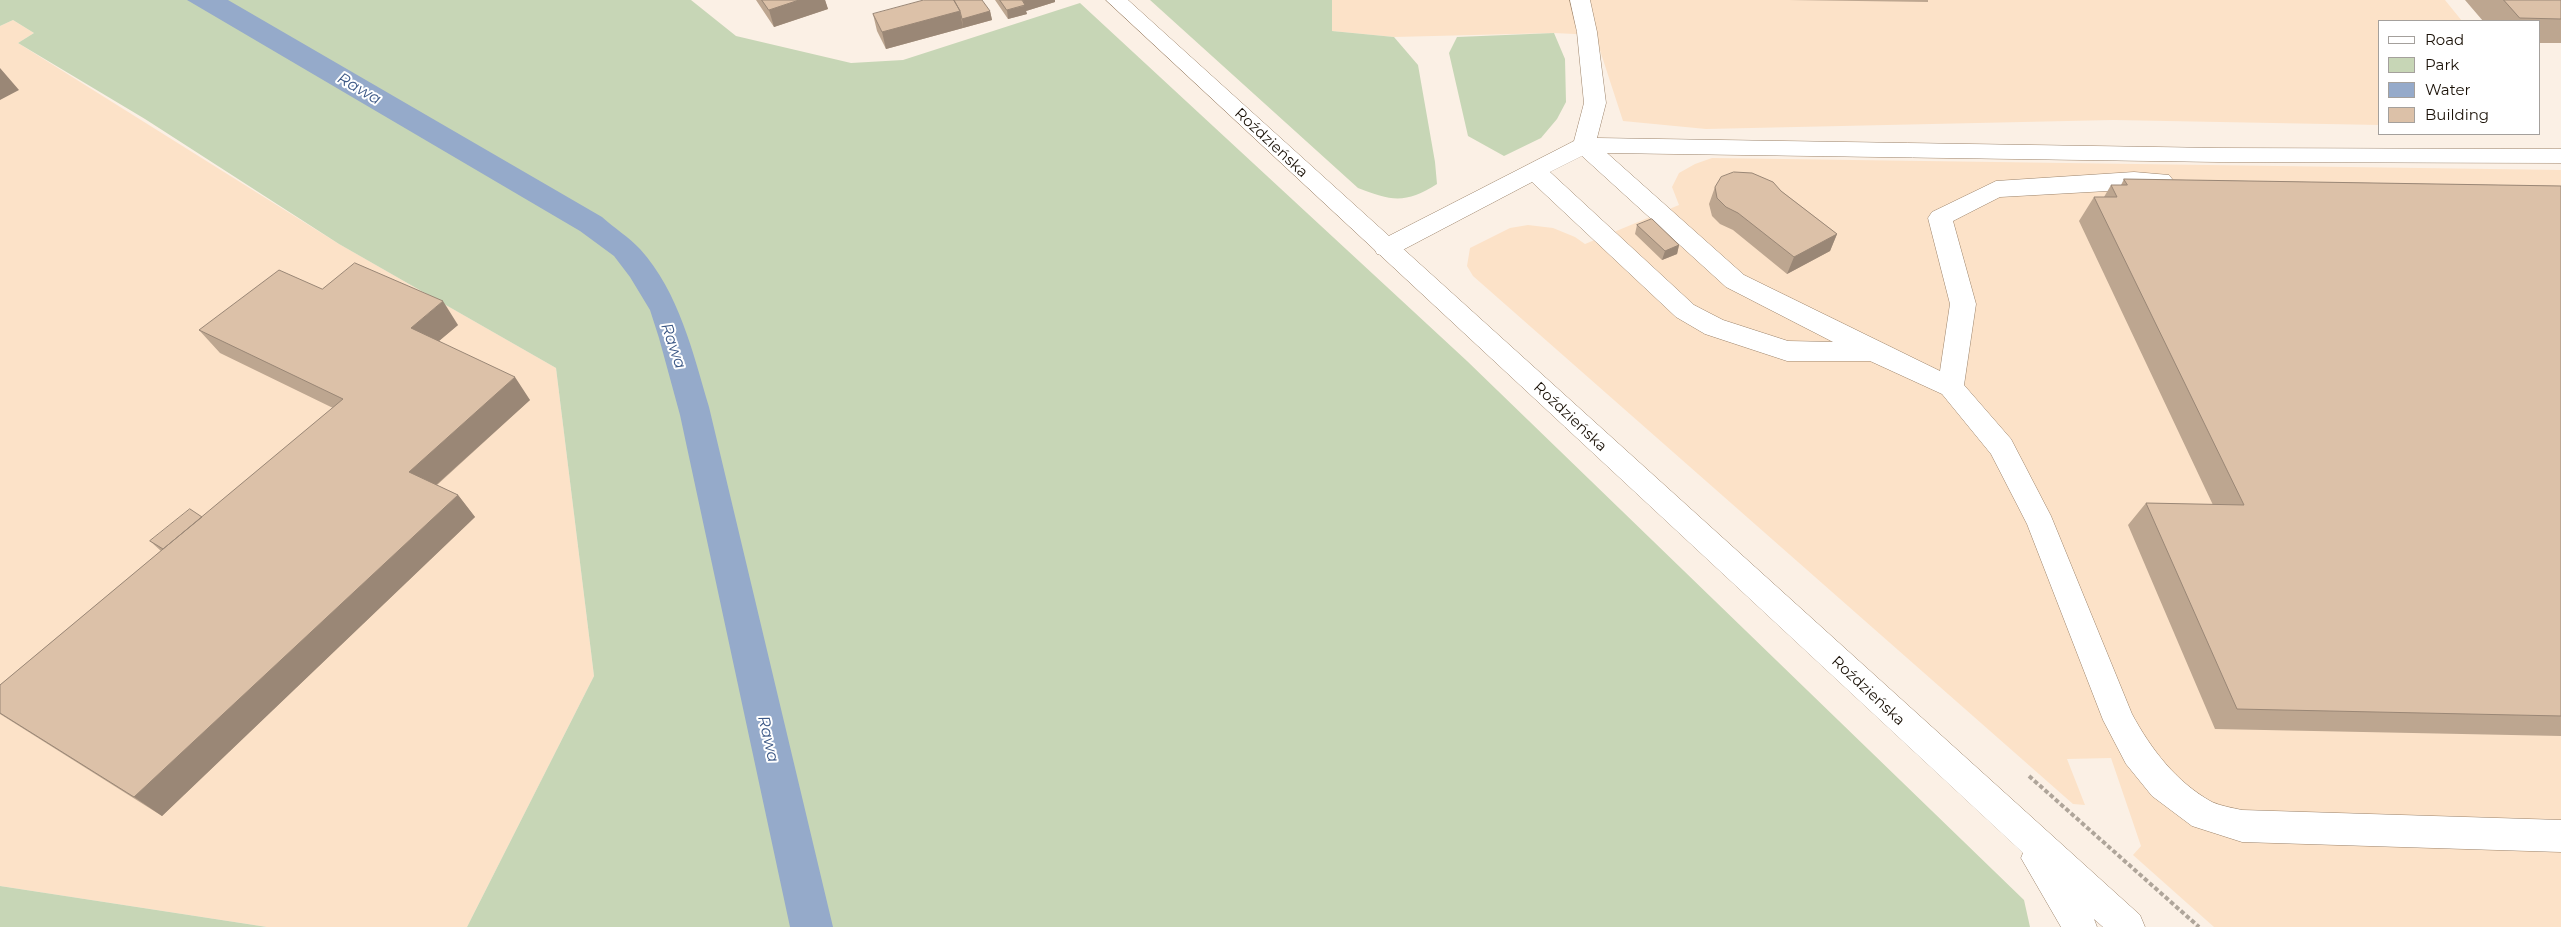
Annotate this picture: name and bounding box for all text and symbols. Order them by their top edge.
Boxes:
legend [2378,20,2541,135]
text: Road [2425,30,2464,49]
text: Park [2425,55,2459,74]
water label: Rawa [334,69,384,109]
text: Water [2425,80,2471,99]
street label: Roździeńska [1231,104,1311,182]
text: Building [2425,105,2489,124]
water label: Rawa [656,321,690,371]
street label: Roździeńska [1530,378,1610,456]
street label: Roździeńska [1828,652,1908,730]
water label: Rawa [753,714,783,764]

